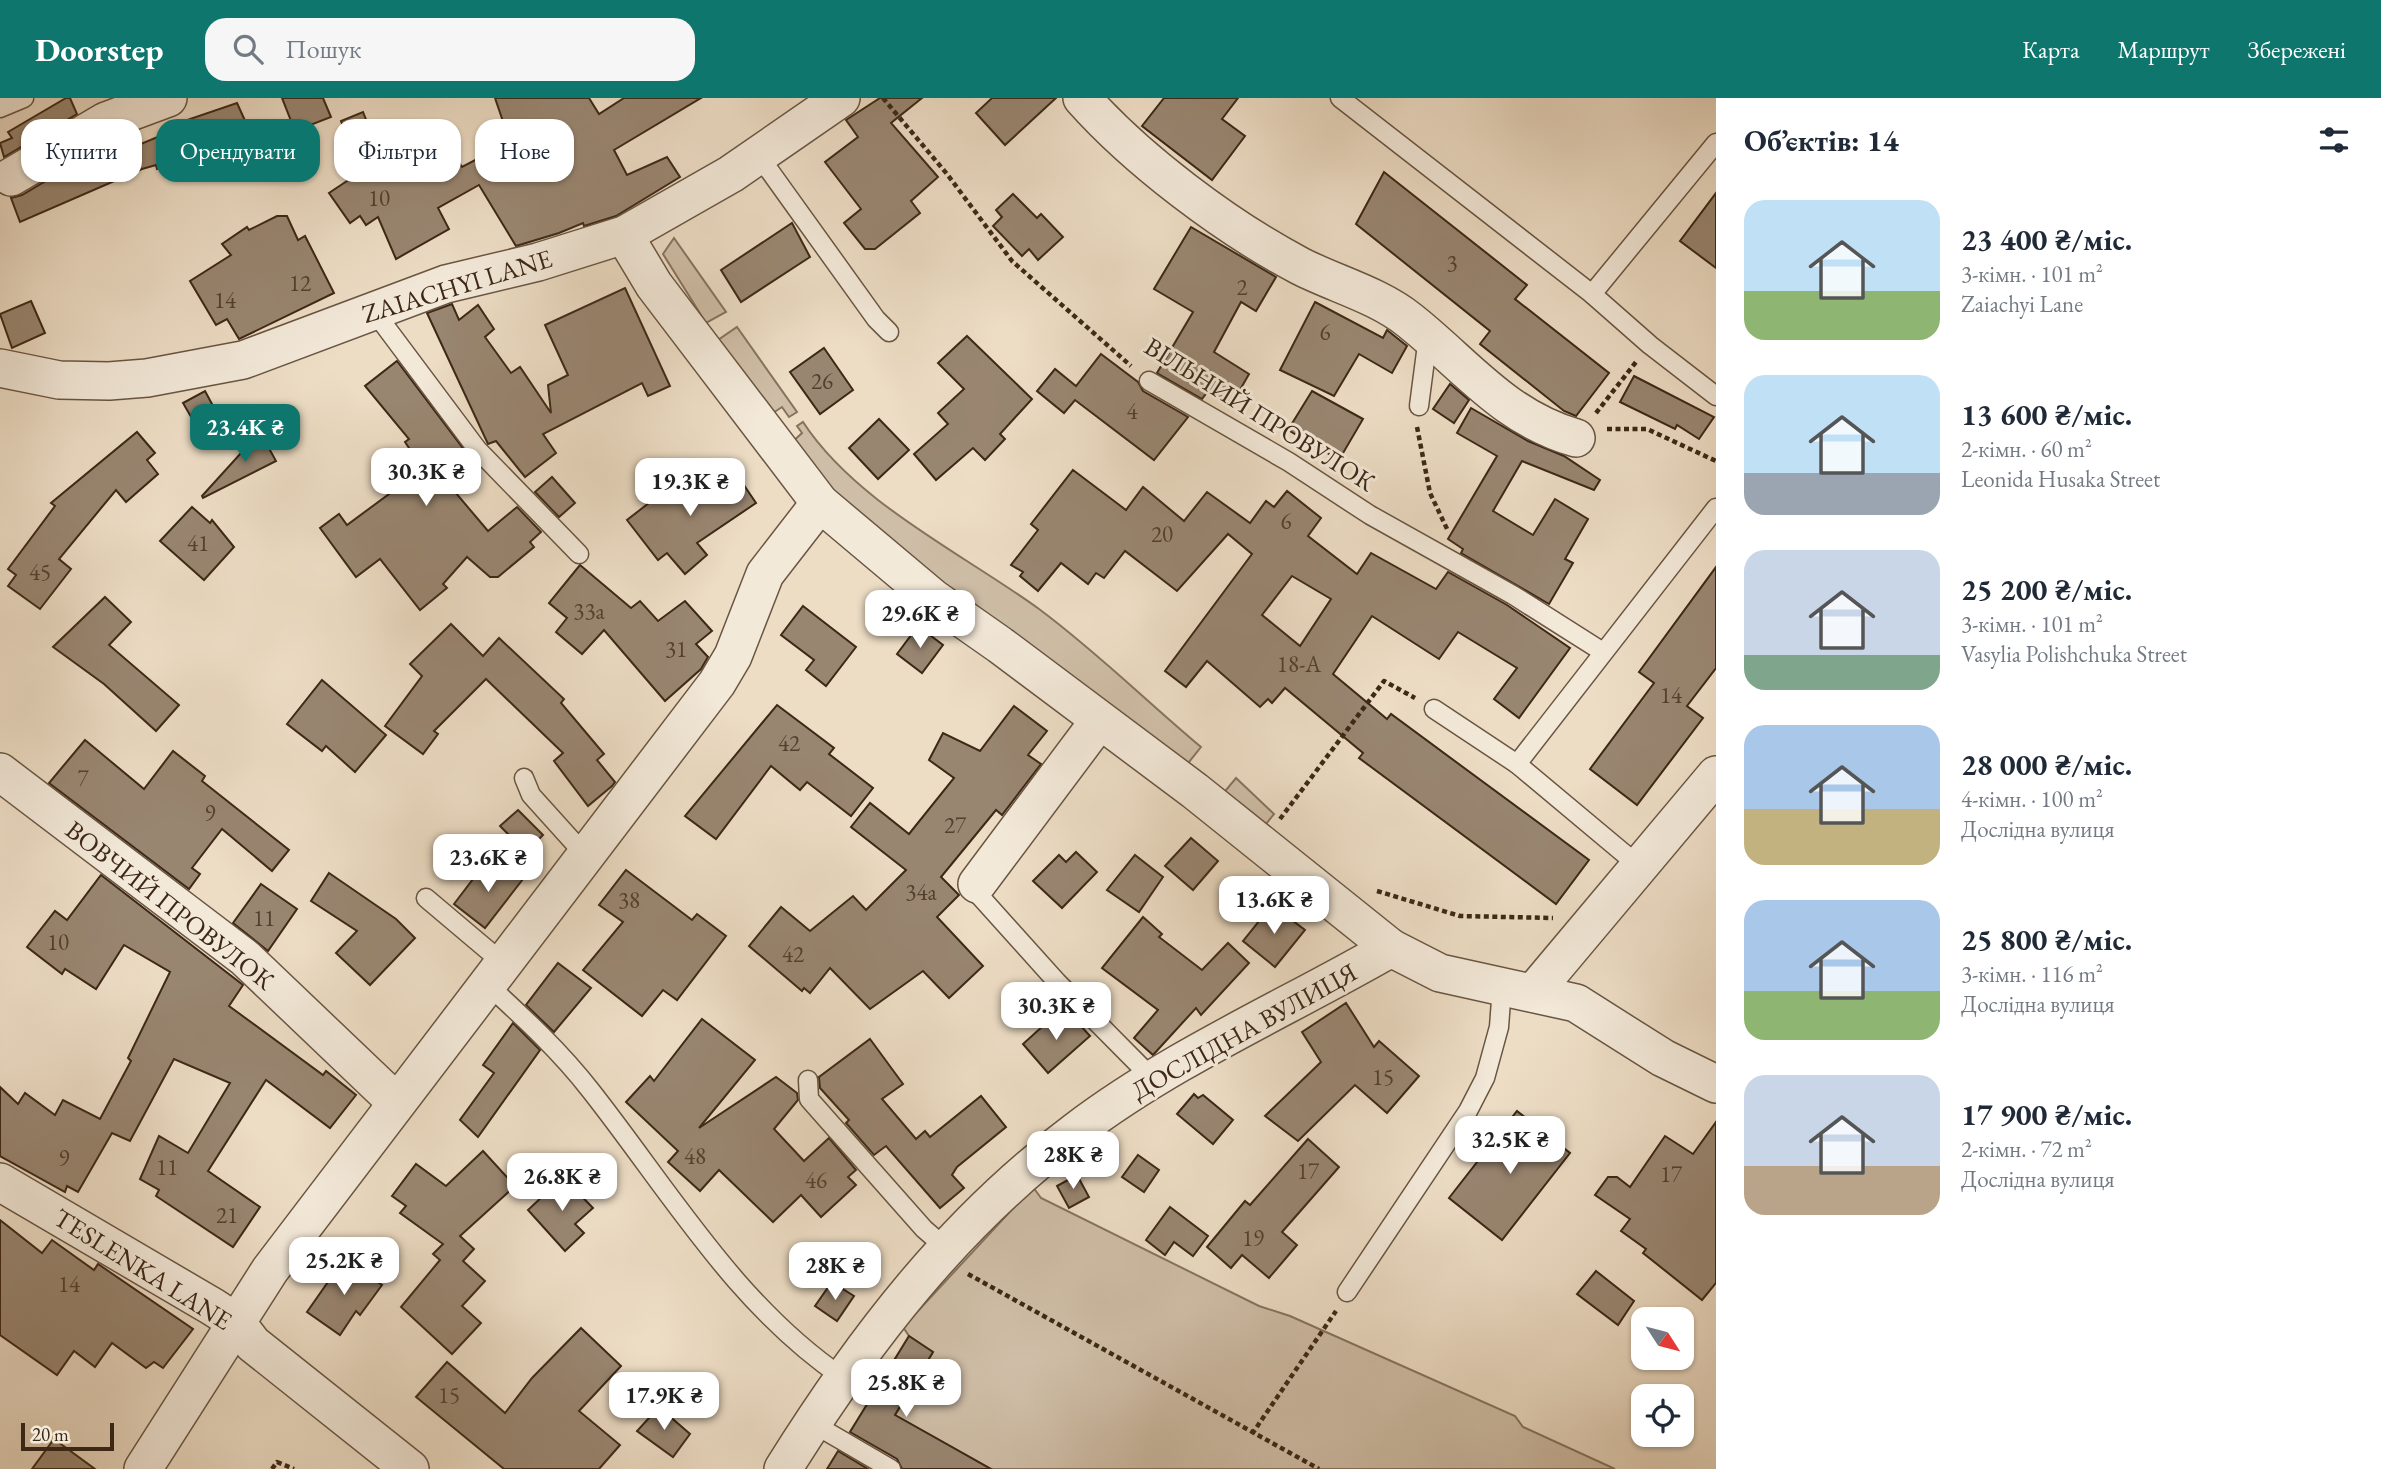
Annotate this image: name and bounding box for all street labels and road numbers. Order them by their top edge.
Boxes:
street label: ZAIACHYI LANE [358,241,556,331]
street label: ВІЛЬНИЙ ПРОВУЛОК [1138,329,1382,499]
street label: ВОВЧИЙ ПРОВУЛОК [59,813,282,998]
street label: ДОСЛІДНА ВУЛИЦЯ [1125,955,1363,1107]
street label: TESLENKA LANE [48,1201,239,1338]

